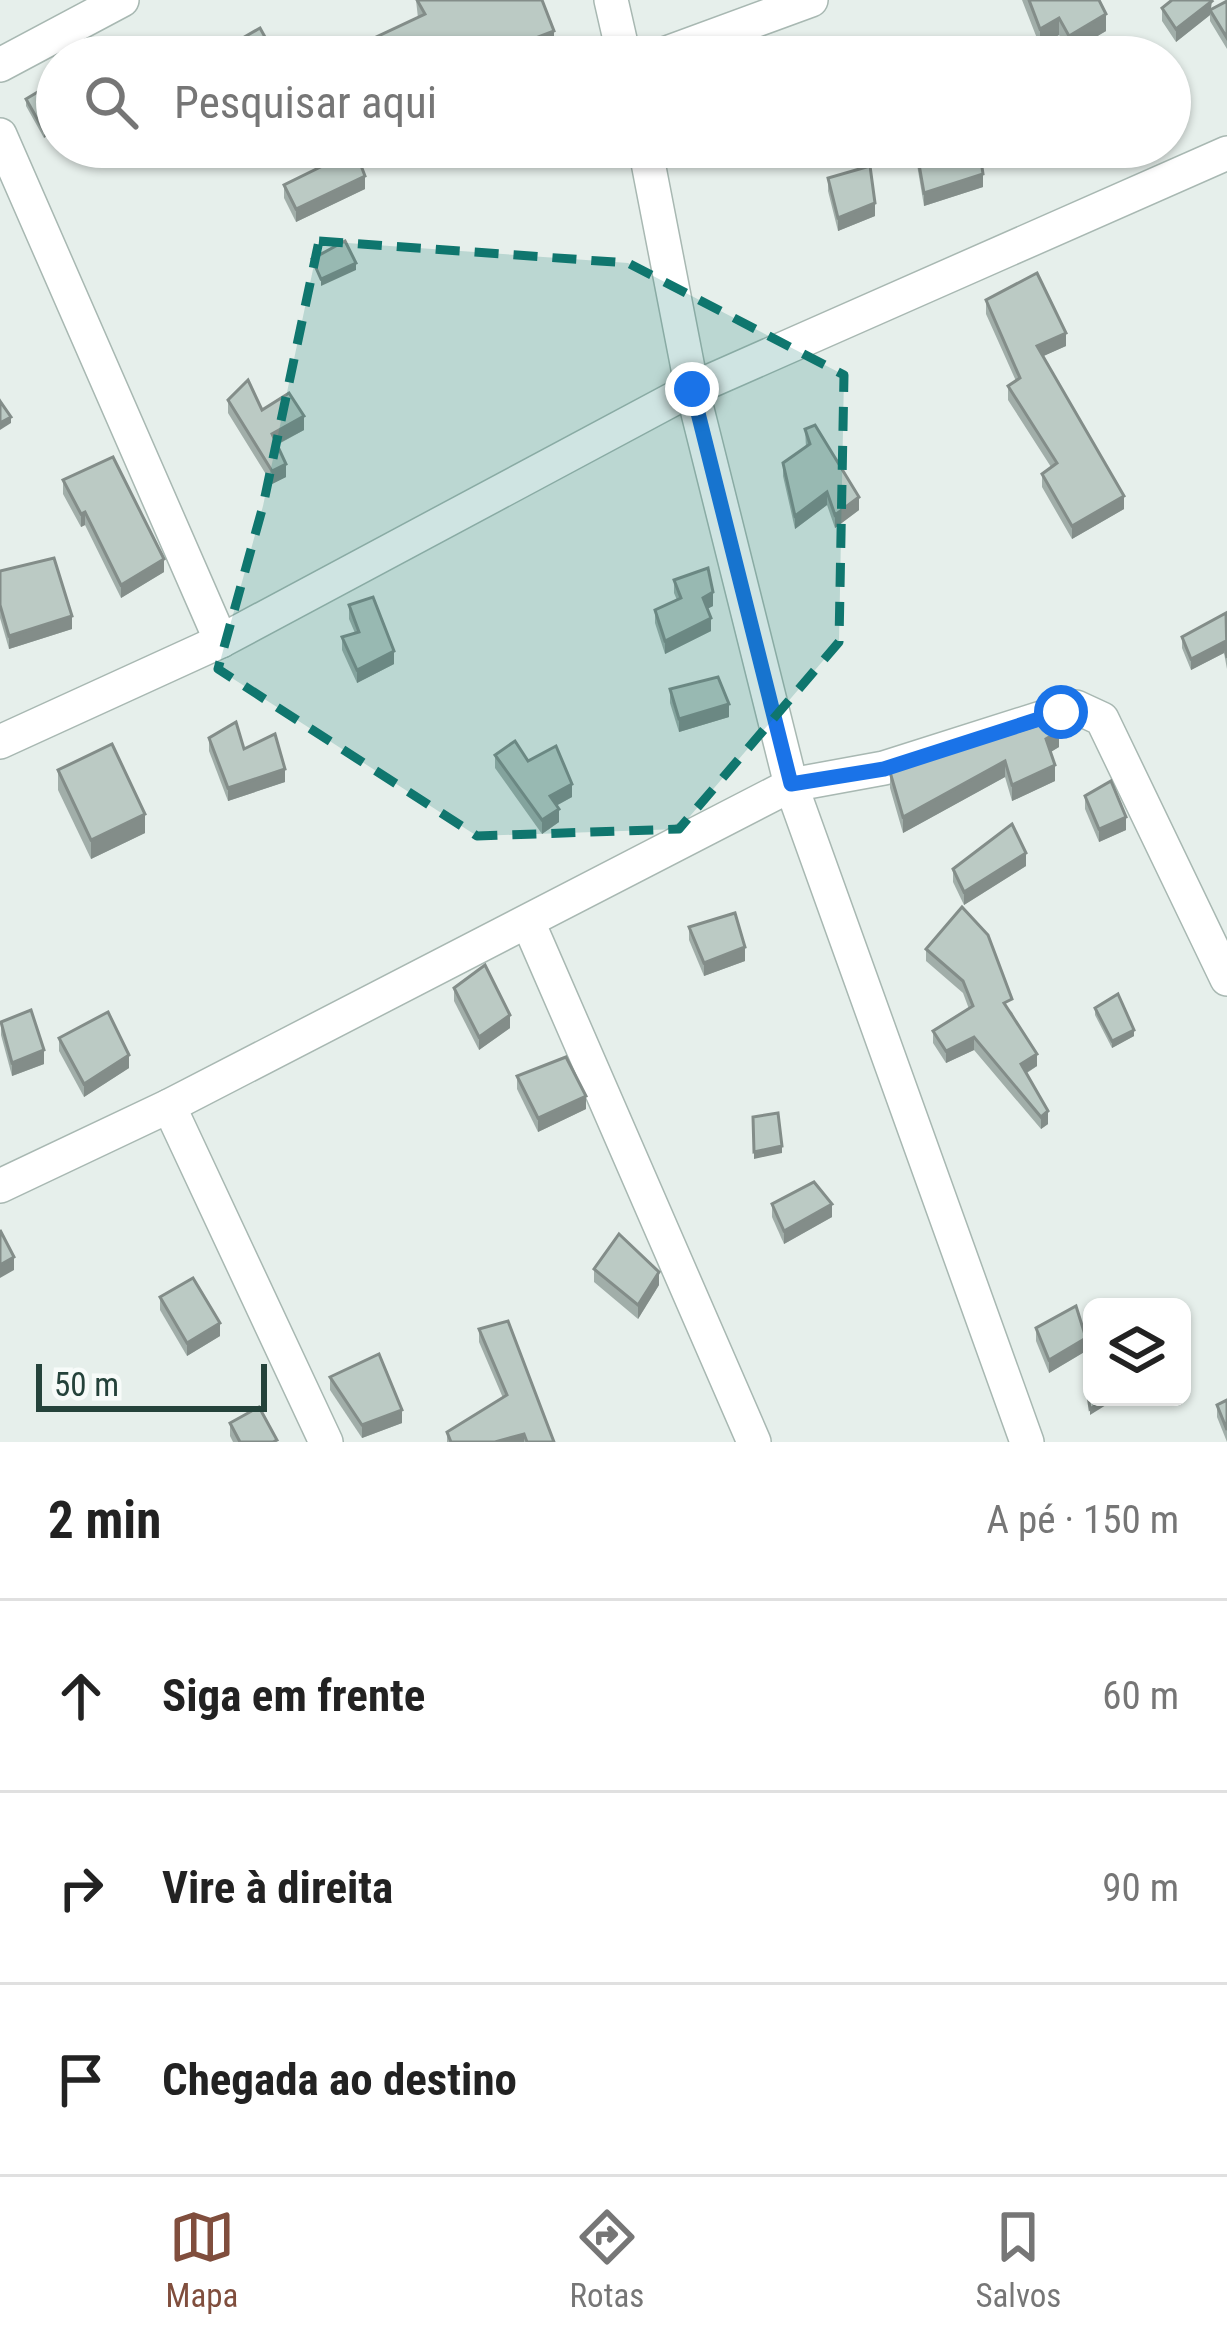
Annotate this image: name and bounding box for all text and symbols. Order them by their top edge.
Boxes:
search box [36,36,1191,168]
icon: search [78,69,144,135]
text: Pesquisar aqui [174,76,437,129]
route end [665,362,719,416]
route start [1034,685,1088,739]
map controls [1083,1298,1191,1406]
button: layers [1083,1298,1191,1406]
scale bar [36,1358,267,1411]
text: 50 m [54,1365,119,1404]
text: 2 min [48,1491,161,1550]
text: A pé · 150 m [987,1497,1179,1543]
icon: ahead [48,1663,114,1729]
text: Siga em frente [162,1669,425,1722]
text: 60 m [1102,1673,1179,1719]
icon: right [48,1855,114,1921]
text: Vire à direita [162,1861,393,1914]
text: 90 m [1102,1865,1179,1911]
icon: arrive [48,2047,114,2113]
text: Chegada ao destino [162,2053,517,2106]
tab: Mapa [166,2204,238,2315]
tab: Rotas [570,2204,644,2315]
tab: Salvos [975,2204,1061,2315]

